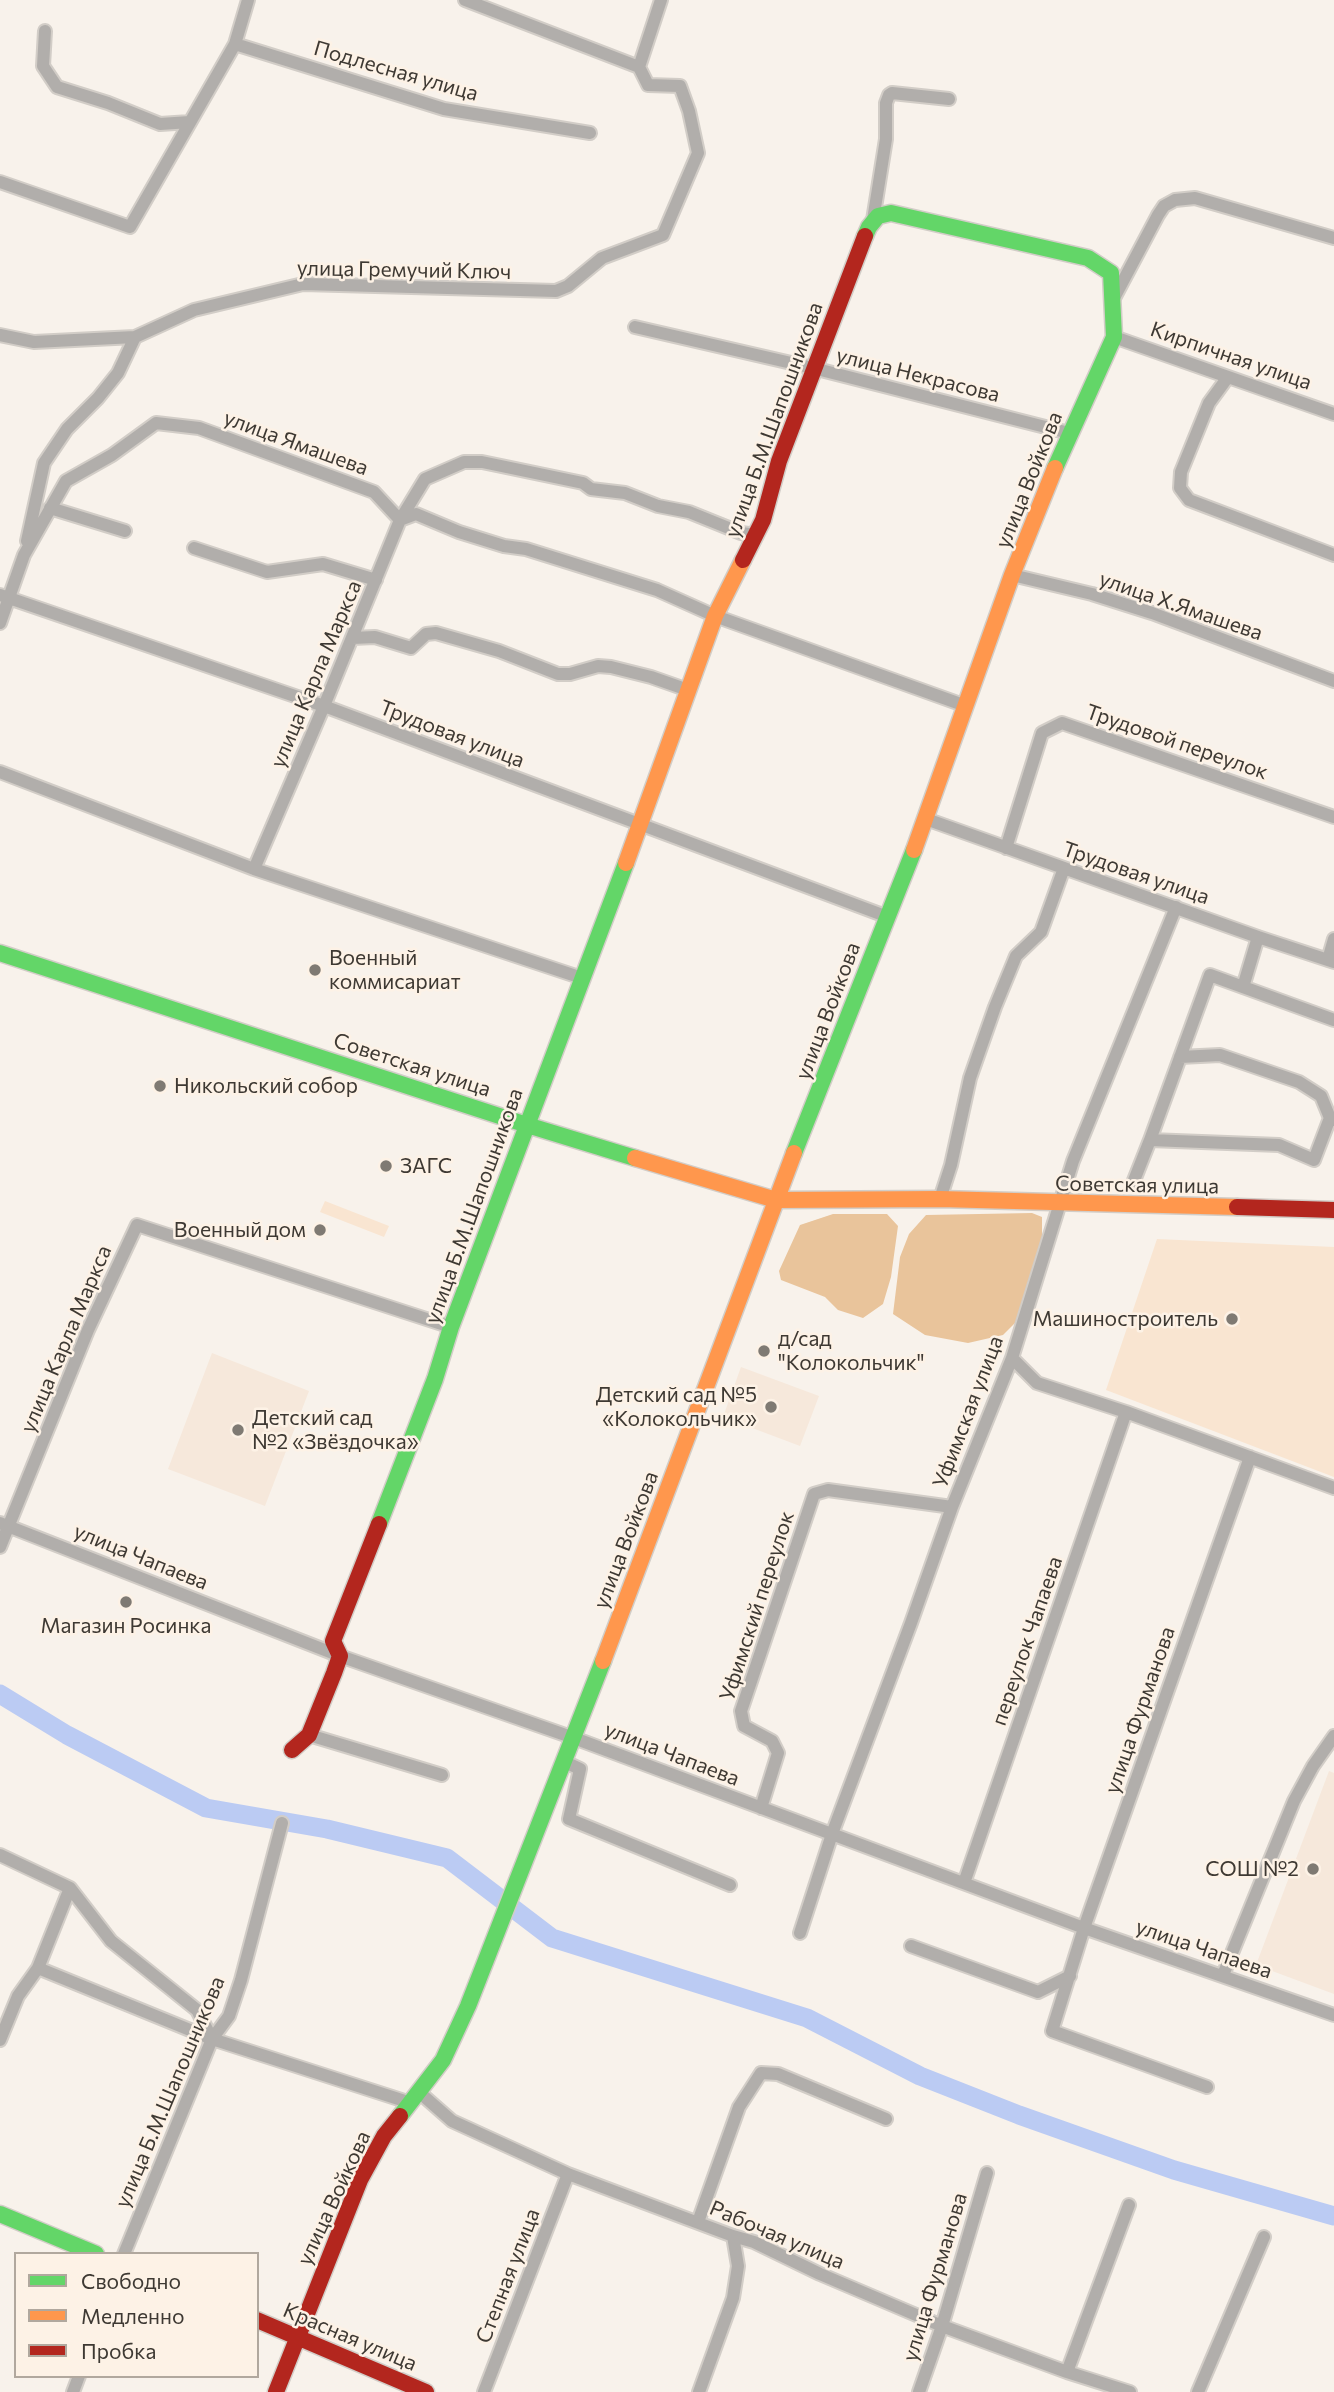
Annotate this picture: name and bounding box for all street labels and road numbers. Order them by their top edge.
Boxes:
street label: Подлесная улица [311,35,481,107]
street label: улица Гремучий Ключ [297,256,511,284]
street label: улица Б.М.Шапошникова [720,299,828,541]
street label: Кирпичная улица [1147,317,1315,395]
street label: улица Некрасова [834,342,1002,408]
street label: улица Ямашева [220,405,372,481]
street label: улица Войкова [990,408,1068,552]
street label: улица Х.Ямашева [1096,566,1266,646]
street label: улица Карла Маркса [265,577,367,771]
street label: Трудовая улица [376,695,528,773]
street label: Трудовой переулок [1083,699,1271,785]
street label: Трудовая улица [1059,836,1213,910]
street label: улица Войкова [790,939,866,1083]
street label: Советская улица [330,1028,494,1102]
street label: улица Б.М.Шапошникова [420,1085,528,1327]
street label: Советская улица [1055,1171,1219,1199]
street label: улица Карла Маркса [15,1242,117,1436]
street label: Уфимская улица [927,1332,1009,1492]
street label: улица Войкова [588,1468,664,1612]
street label: Уфимский переулок [714,1508,800,1704]
street label: улица Чапаева [70,1519,212,1595]
street label: переулок Чапаева [986,1553,1068,1729]
street label: улица Фурманова [1100,1623,1180,1797]
street label: улица Чапаева [601,1717,743,1791]
street label: улица Чапаева [1133,1914,1275,1984]
street label: улица Б.М.Шапошникова [110,1973,230,2211]
street label: улица Войкова [292,2127,376,2269]
street label: улица Фурманова [897,2190,973,2364]
street label: Рабочая улица [706,2195,848,2275]
street label: Степная улица [471,2205,545,2347]
street label: Красная улица [279,2297,421,2377]

